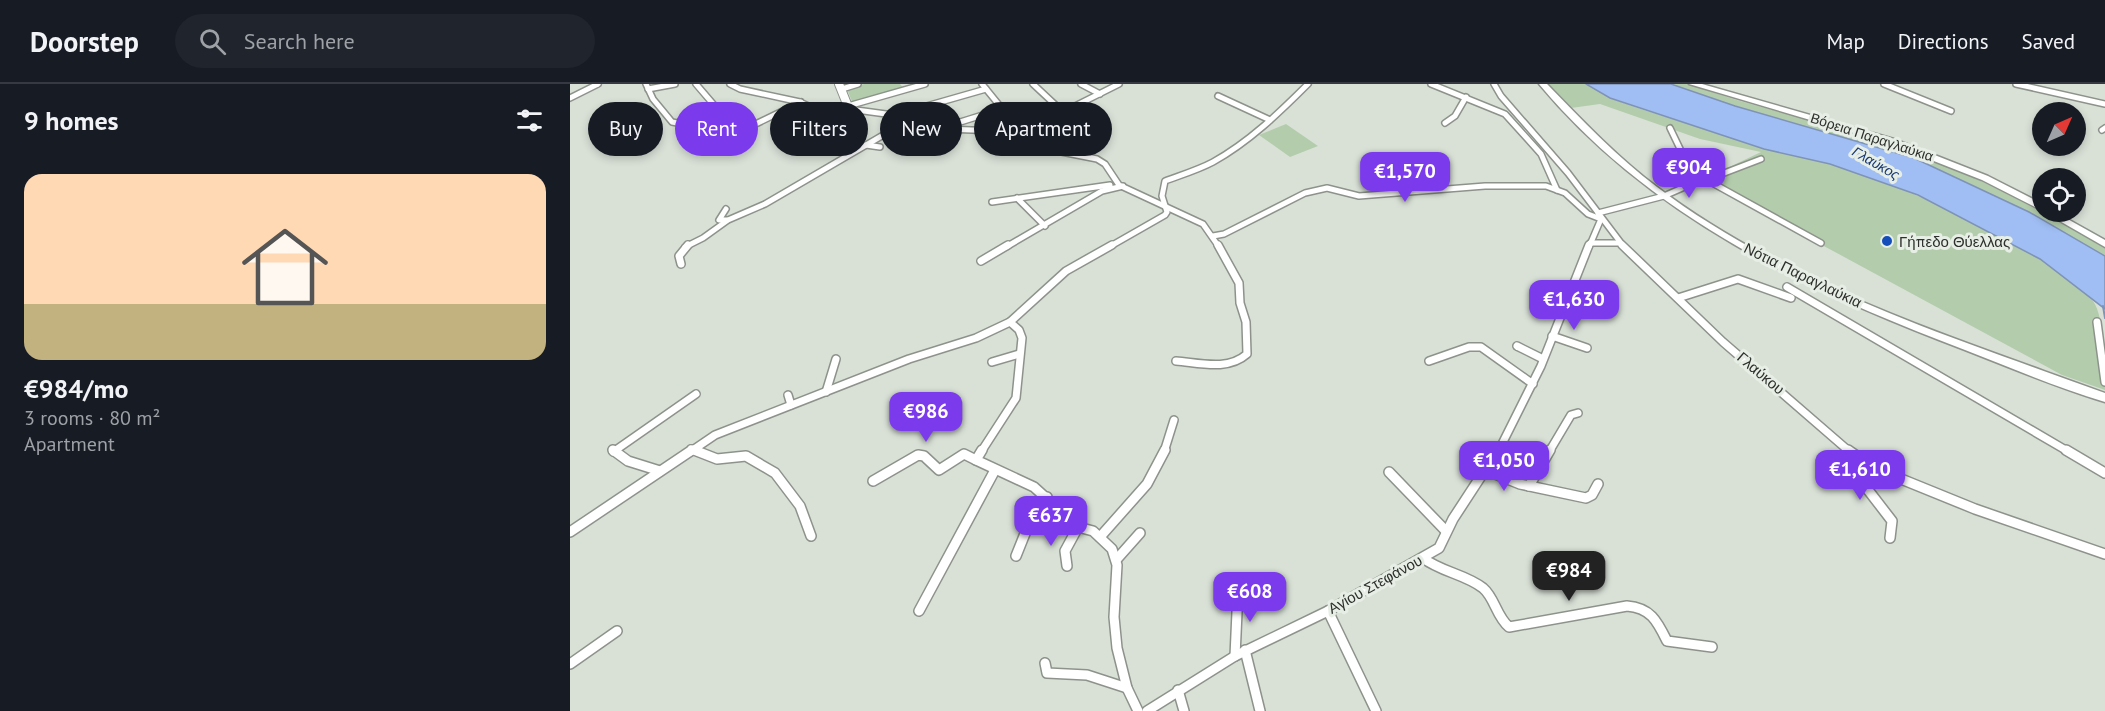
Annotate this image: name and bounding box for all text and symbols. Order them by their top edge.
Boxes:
search box [175,14,595,68]
text: Doorstep [30,23,139,60]
icon: search [196,25,229,58]
text: Search here [244,27,355,55]
text: Map [1826,28,1865,55]
text: Directions [1898,28,1989,55]
text: Saved [2022,28,2075,55]
chip: Buy [588,102,663,156]
chip: Rent [675,102,758,156]
chip: Filters [770,102,868,156]
chip: New [880,102,962,156]
chip: Apartment [974,102,1112,156]
north arrow [2032,102,2086,156]
map controls [2032,102,2086,222]
text: 9 homes [24,104,119,137]
icon: filters [513,104,546,137]
street label: Βόρεια Παραγλαύκια [1808,109,1936,165]
water label: Γλαύκος [1849,142,1903,184]
pin: €904 [1653,148,1725,199]
pin: €1,570 [1356,152,1454,203]
text: €904 [1666,154,1712,180]
text: €1,570 [1374,158,1436,184]
button: locate [2032,168,2086,222]
icon: home [231,213,339,321]
place label: Γήπεδο Θύελλας [1899,232,2010,251]
marker: Γήπεδο Θύελλας [1880,234,1894,248]
street label: Νότια Παραγλαύκια [1741,238,1865,312]
pin: €1,630 [1525,280,1623,331]
text: €1,630 [1543,286,1605,312]
street label: Γλαύκου [1733,348,1789,398]
text: €984/mo [24,372,128,405]
pin: €986 [890,392,962,443]
text: €986 [903,398,949,424]
text: 3 rooms · 80 m² [24,405,160,431]
text: Apartment [24,431,115,457]
pin: €1,050 [1455,441,1553,492]
text: €1,050 [1473,447,1535,473]
pin: €1,610 [1811,450,1909,501]
text: €1,610 [1829,456,1891,482]
pin: €637 [1015,496,1087,547]
text: €637 [1028,502,1074,528]
street label: Αγίου Στεφάνου [1325,550,1425,618]
pin: €984 [1533,551,1605,602]
text: €984 [1546,557,1592,583]
pin: €608 [1214,572,1286,623]
text: €608 [1227,578,1273,604]

